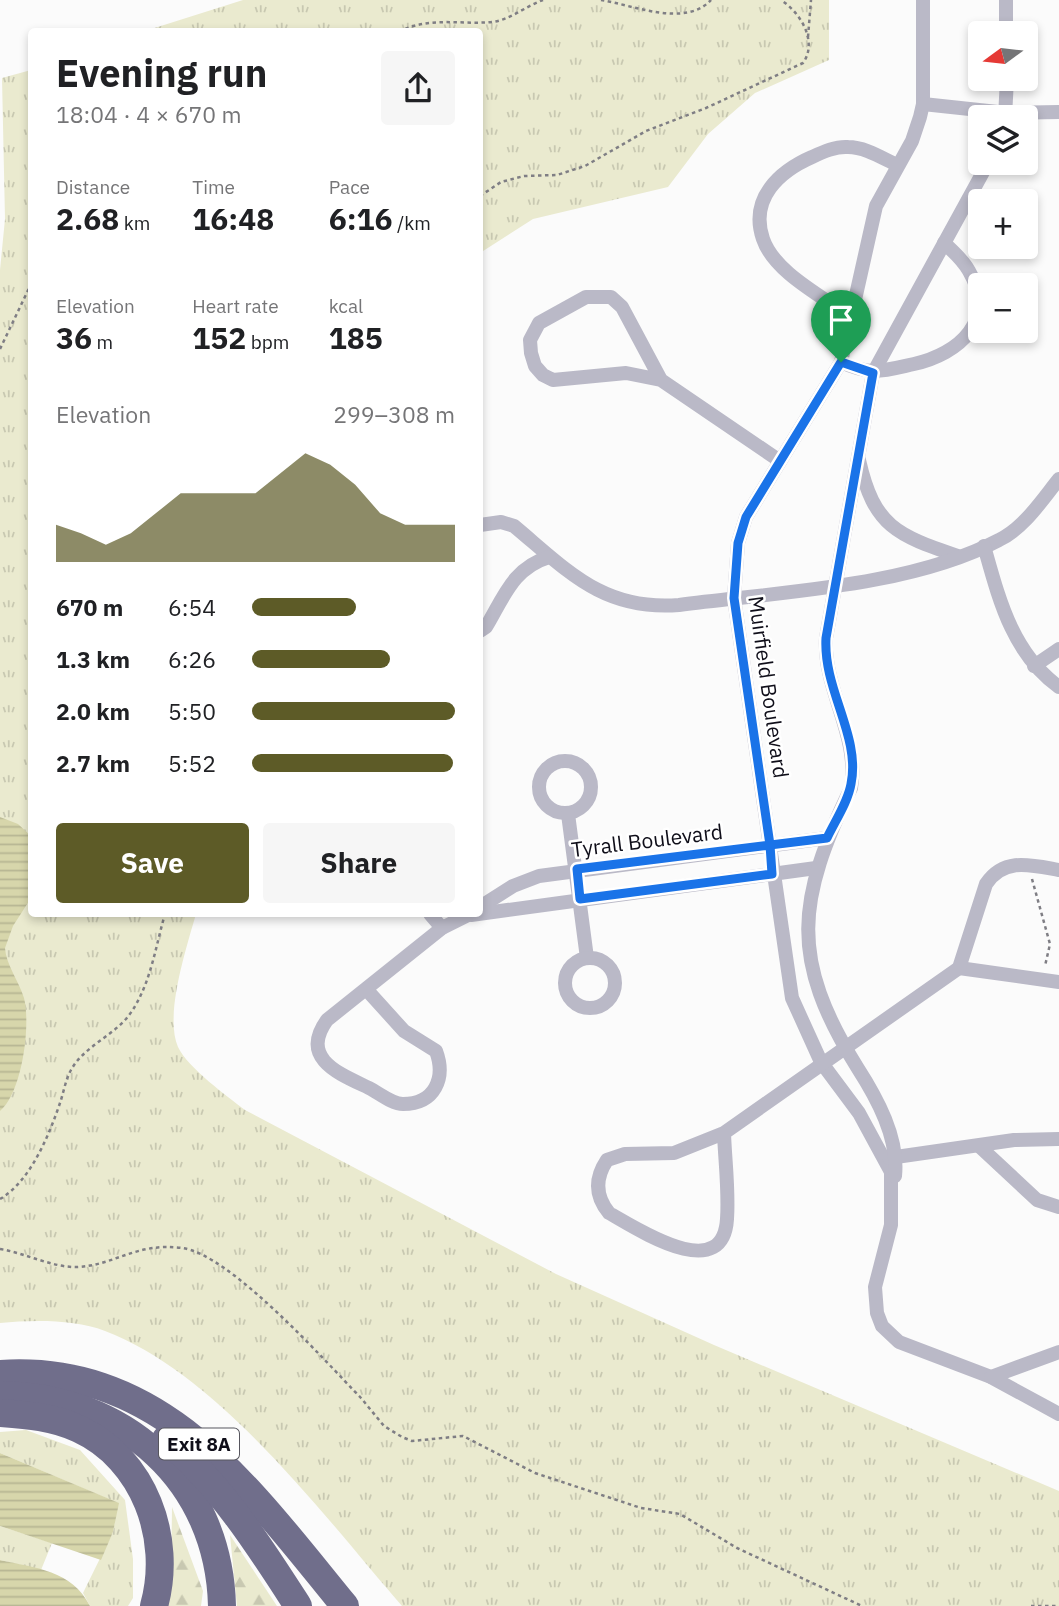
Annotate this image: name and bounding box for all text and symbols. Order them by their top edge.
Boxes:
north arrow [968,21,1038,91]
map controls [968,21,1038,343]
text: Evening run [56,48,267,97]
button: share [381,51,455,125]
text: 18:04 · 4 × 670 m [56,99,242,129]
button: layers [968,105,1038,175]
text: Distance [56,175,130,199]
text: Time [192,175,235,199]
text: Pace [329,175,370,199]
button: + [968,189,1038,259]
text: 2.68 [56,199,119,238]
text: 16:48 [192,199,274,238]
text: 6:16 [329,199,393,238]
text: km [119,211,150,235]
text: /km [393,211,431,235]
button: − [968,273,1038,343]
pin [811,290,871,362]
text: Elevation [56,294,135,318]
text: Heart rate [192,294,279,318]
text: kcal [329,294,363,318]
icon: arrive [822,301,860,339]
text: 36 [56,318,92,357]
text: 152 [192,318,246,357]
text: 185 [329,318,383,357]
text: m [92,330,113,354]
text: bpm [246,330,289,354]
text: Elevation [56,399,151,429]
text: 299–308 m [333,399,455,429]
text: 670 m [56,592,123,622]
text: 6:54 [168,592,216,622]
street label: Muirfield Boulevard [742,594,796,780]
text: 1.3 km [56,644,130,674]
text: 6:26 [168,644,216,674]
text: 2.0 km [56,696,130,726]
text: 5:50 [168,696,216,726]
text: 2.7 km [56,748,130,778]
text: 5:52 [168,748,216,778]
street label: Tyrall Boulevard [570,817,724,863]
button: Save [56,823,249,903]
button: Share [263,823,455,903]
road number: Exit 8A [159,1428,239,1460]

